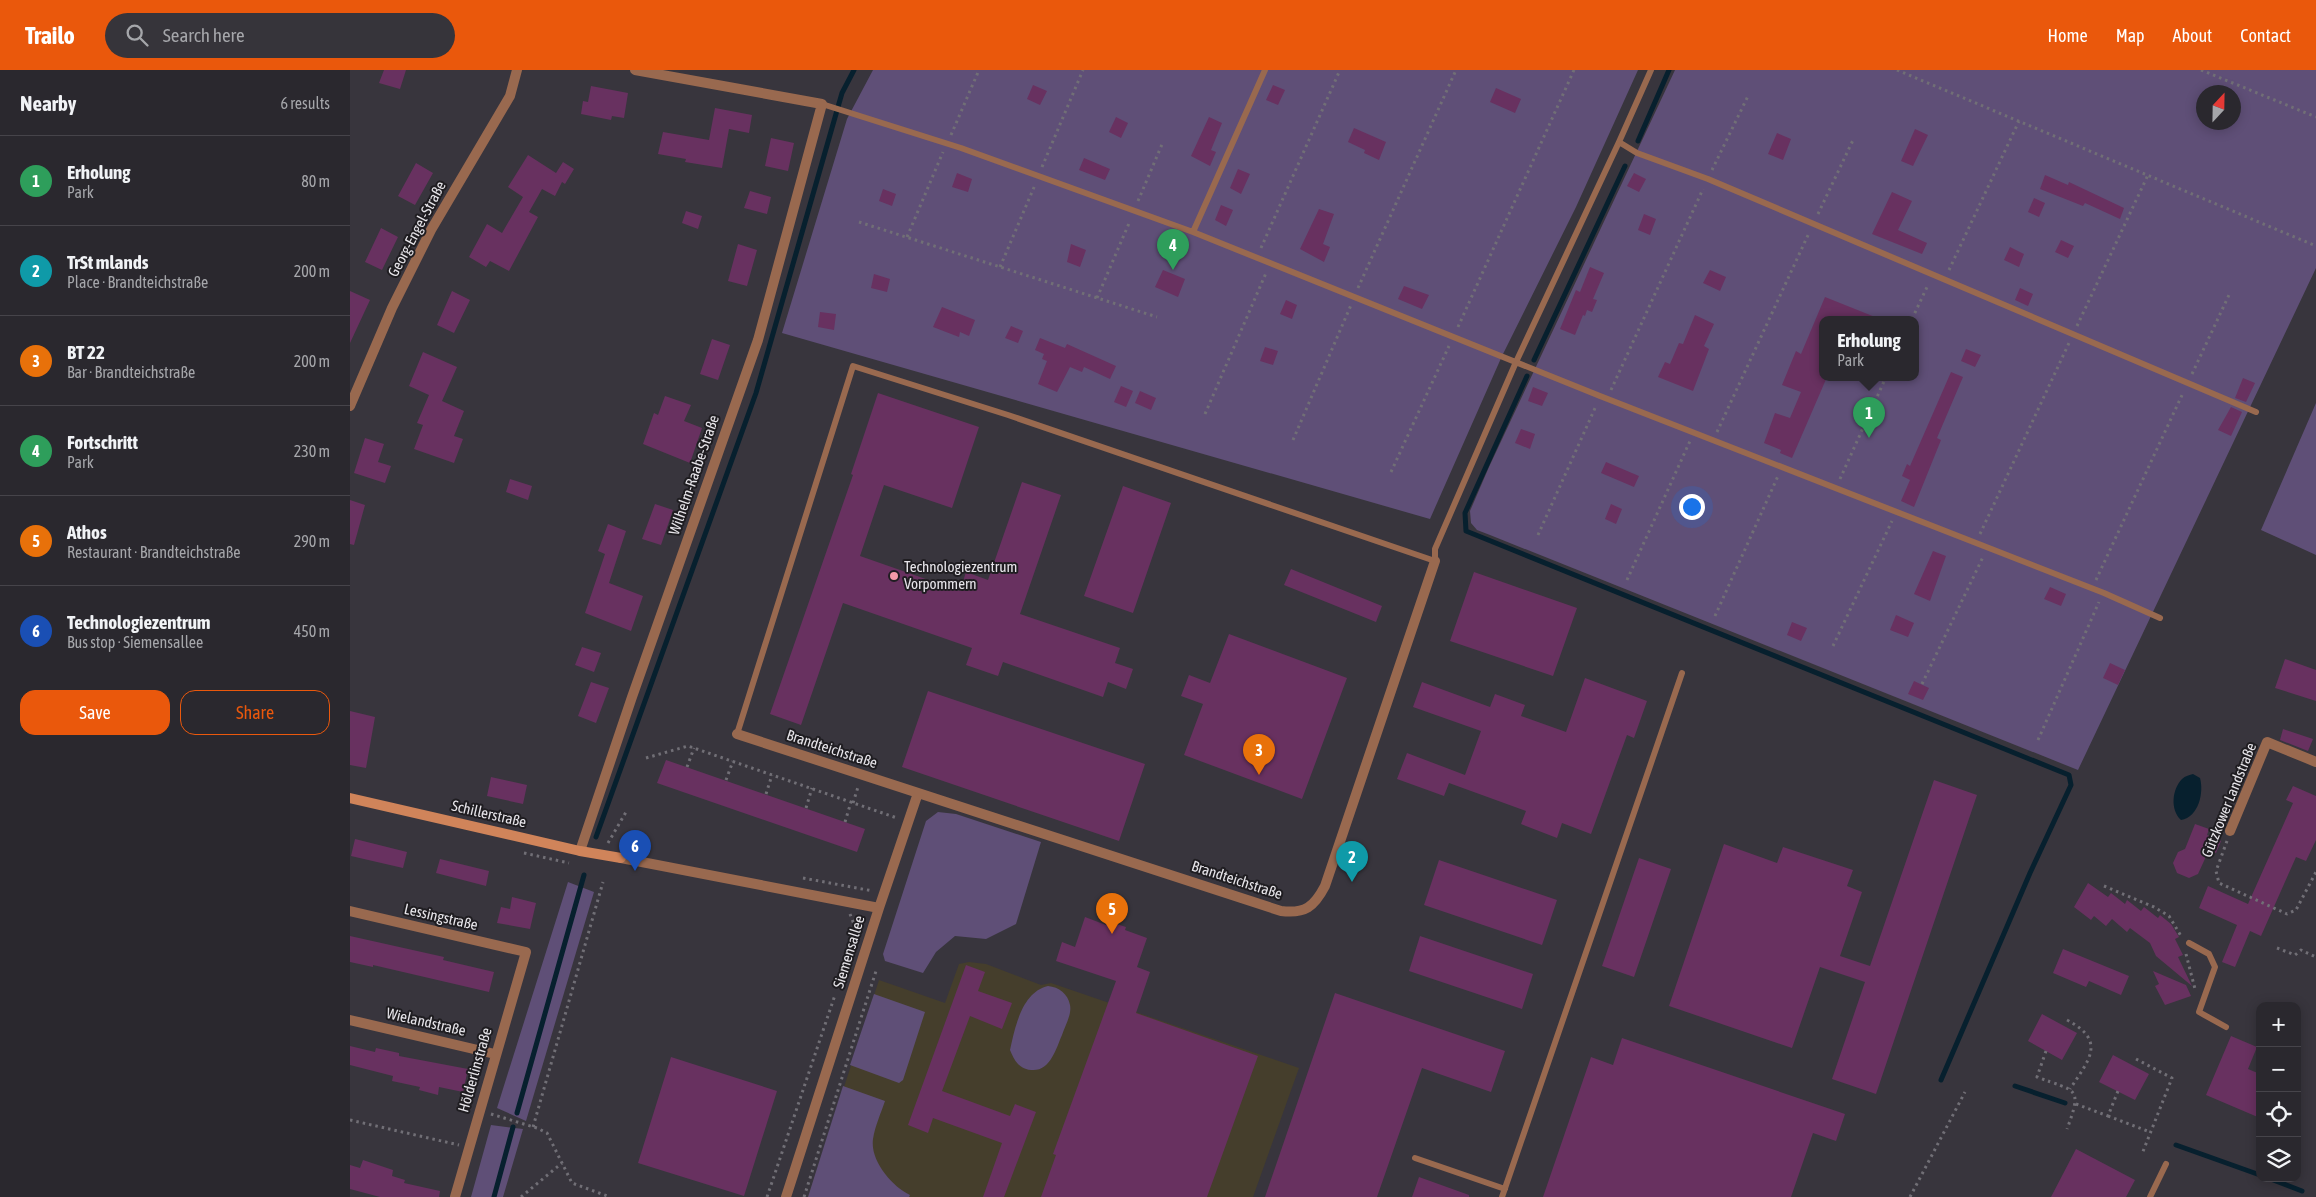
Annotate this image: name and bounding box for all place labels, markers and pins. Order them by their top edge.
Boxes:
pin: 4 [1157,229,1189,270]
pin: 1 [1853,397,1885,438]
place label: Technologiezentrum Vorpommern [904,558,1017,592]
marker: Technologiezentrum Vorpommern [888,570,900,582]
pin: 3 [1243,734,1275,775]
pin: 6 [619,830,651,871]
pin: 2 [1336,841,1368,882]
pin: 5 [1096,893,1128,934]

